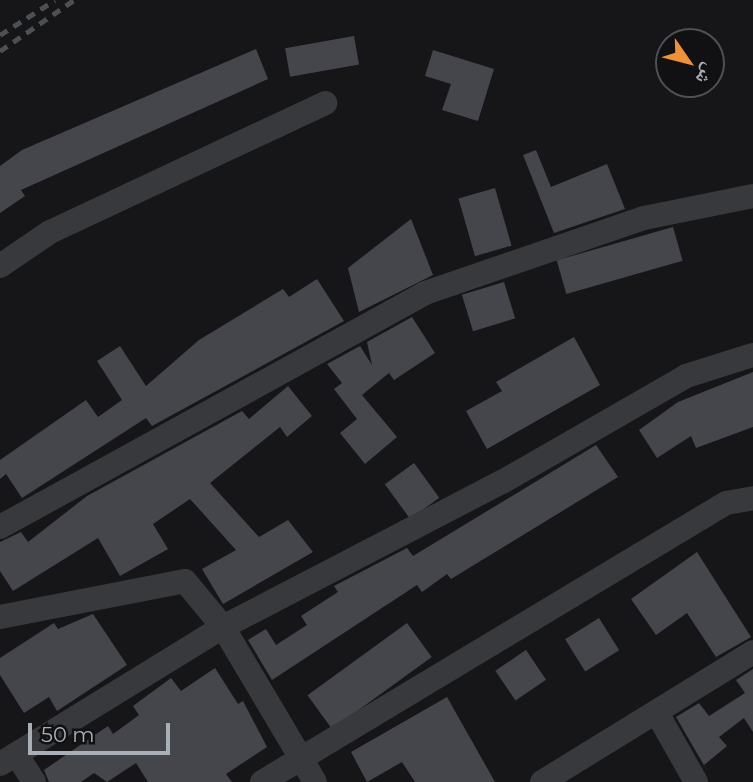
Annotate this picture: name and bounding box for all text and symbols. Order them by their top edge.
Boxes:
north arrow [655,28,725,98]
text: ش [691,59,721,89]
scale bar [32,708,173,752]
text: 50 m [41,722,95,747]

